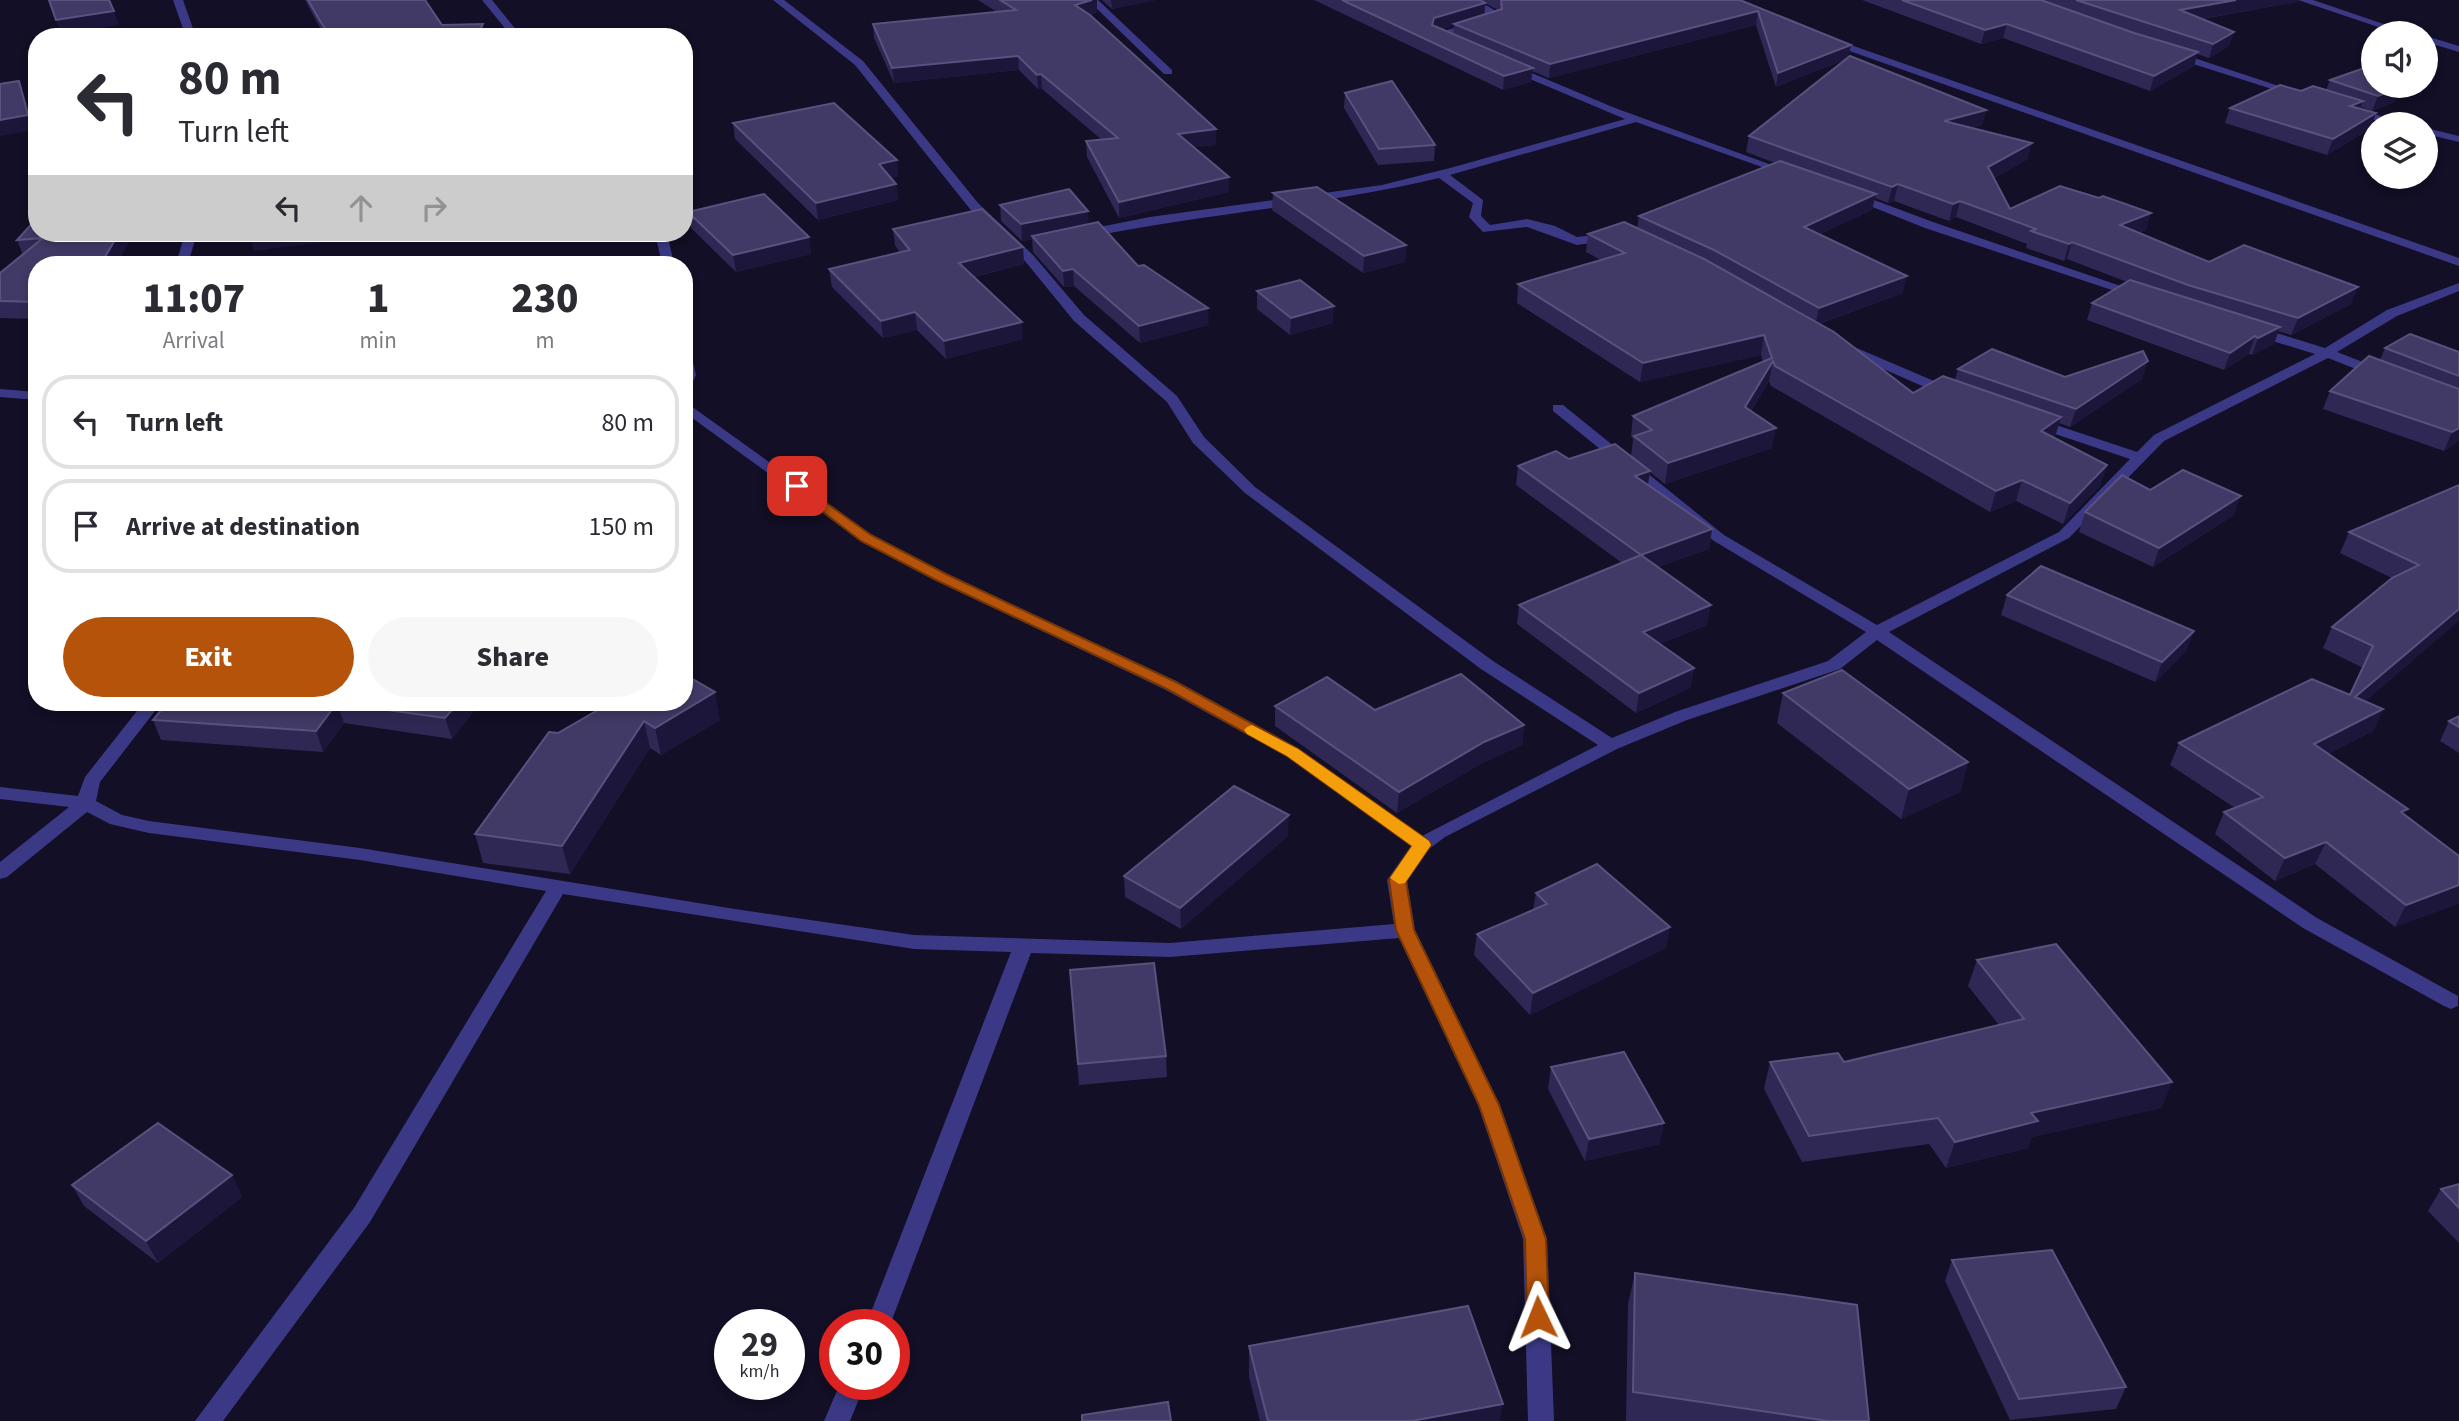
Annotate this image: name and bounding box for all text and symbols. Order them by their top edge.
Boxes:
map controls [2361,21,2438,189]
button: sound [2361,21,2438,98]
text: 80 m [178,44,282,114]
icon: left [63,56,154,147]
text: Turn left [178,109,289,155]
button: layers [2361,112,2438,189]
icon: left [269,189,307,227]
icon: ahead [342,189,380,227]
icon: right [415,189,453,227]
text: 11:07 [142,269,245,329]
text: 1 [367,269,389,329]
text: 230 [511,269,579,329]
text: Arrival [163,324,225,357]
text: min [360,324,397,357]
text: m [535,324,554,357]
icon: left [67,403,105,441]
text: Turn left [126,404,223,441]
text: 80 m [601,404,654,441]
pin [767,456,827,516]
icon: arrive [778,467,816,505]
icon: arrive [67,507,105,545]
text: Arrive at destination [126,508,360,545]
text: 150 m [588,508,654,545]
button: Exit [63,617,354,697]
button: Share [368,617,658,697]
position arrow [1501,1280,1575,1354]
speed limit sign: 30 [819,1309,910,1400]
text: 29 [741,1320,778,1370]
text: km/h [740,1359,779,1384]

